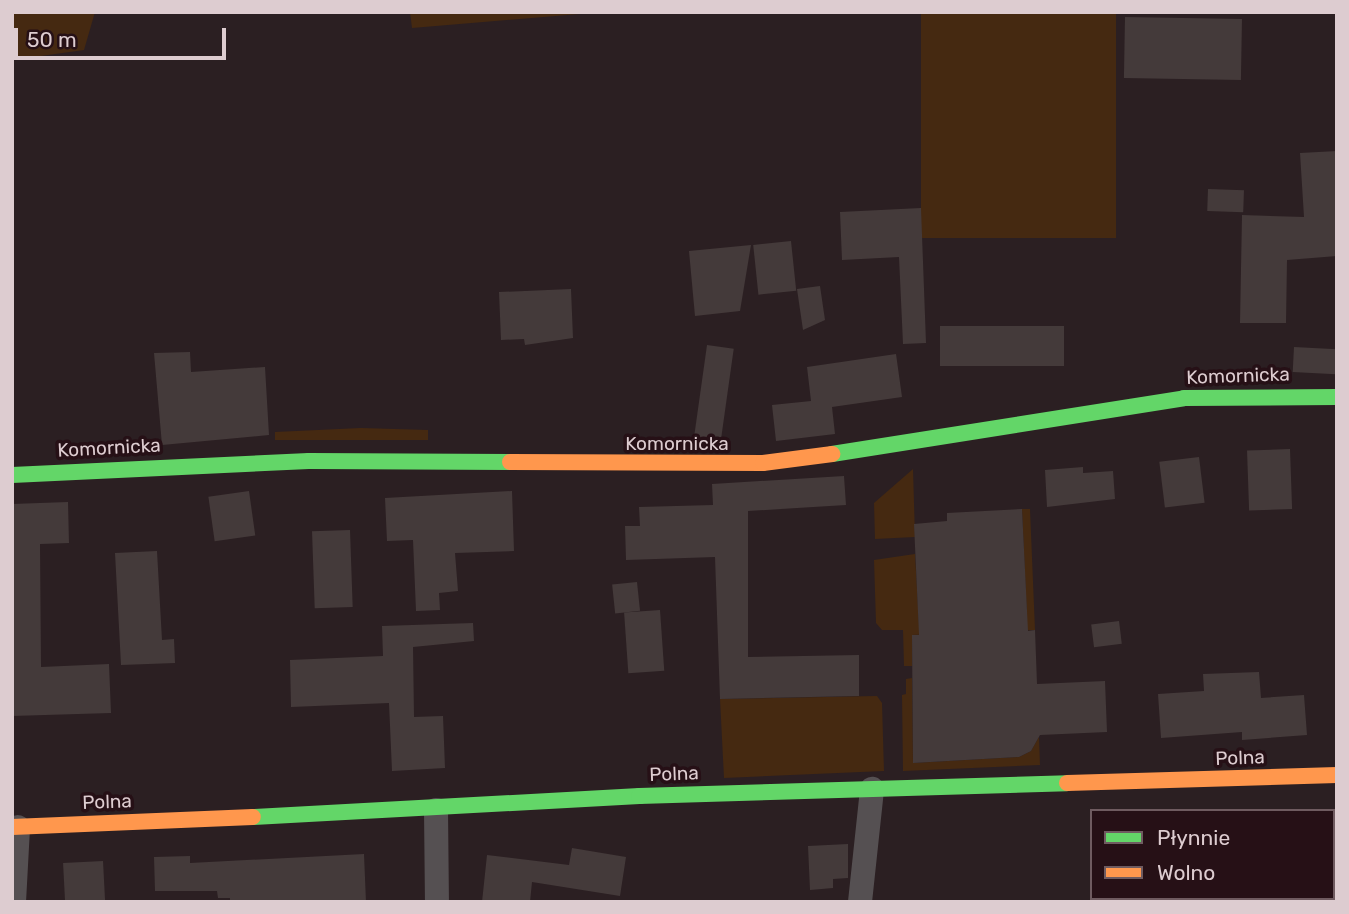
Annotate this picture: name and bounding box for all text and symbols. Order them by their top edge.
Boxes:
scale bar [18,14,229,58]
text: 50 m [27,27,77,52]
street label: Komornicka [1186,363,1290,389]
street label: Komornicka [625,433,729,455]
street label: Komornicka [57,434,161,462]
street label: Polna [1215,746,1265,770]
street label: Polna [649,762,699,786]
street label: Polna [82,790,132,814]
legend [1090,809,1335,900]
text: Płynnie [1157,825,1230,850]
text: Wolno [1157,860,1215,885]

